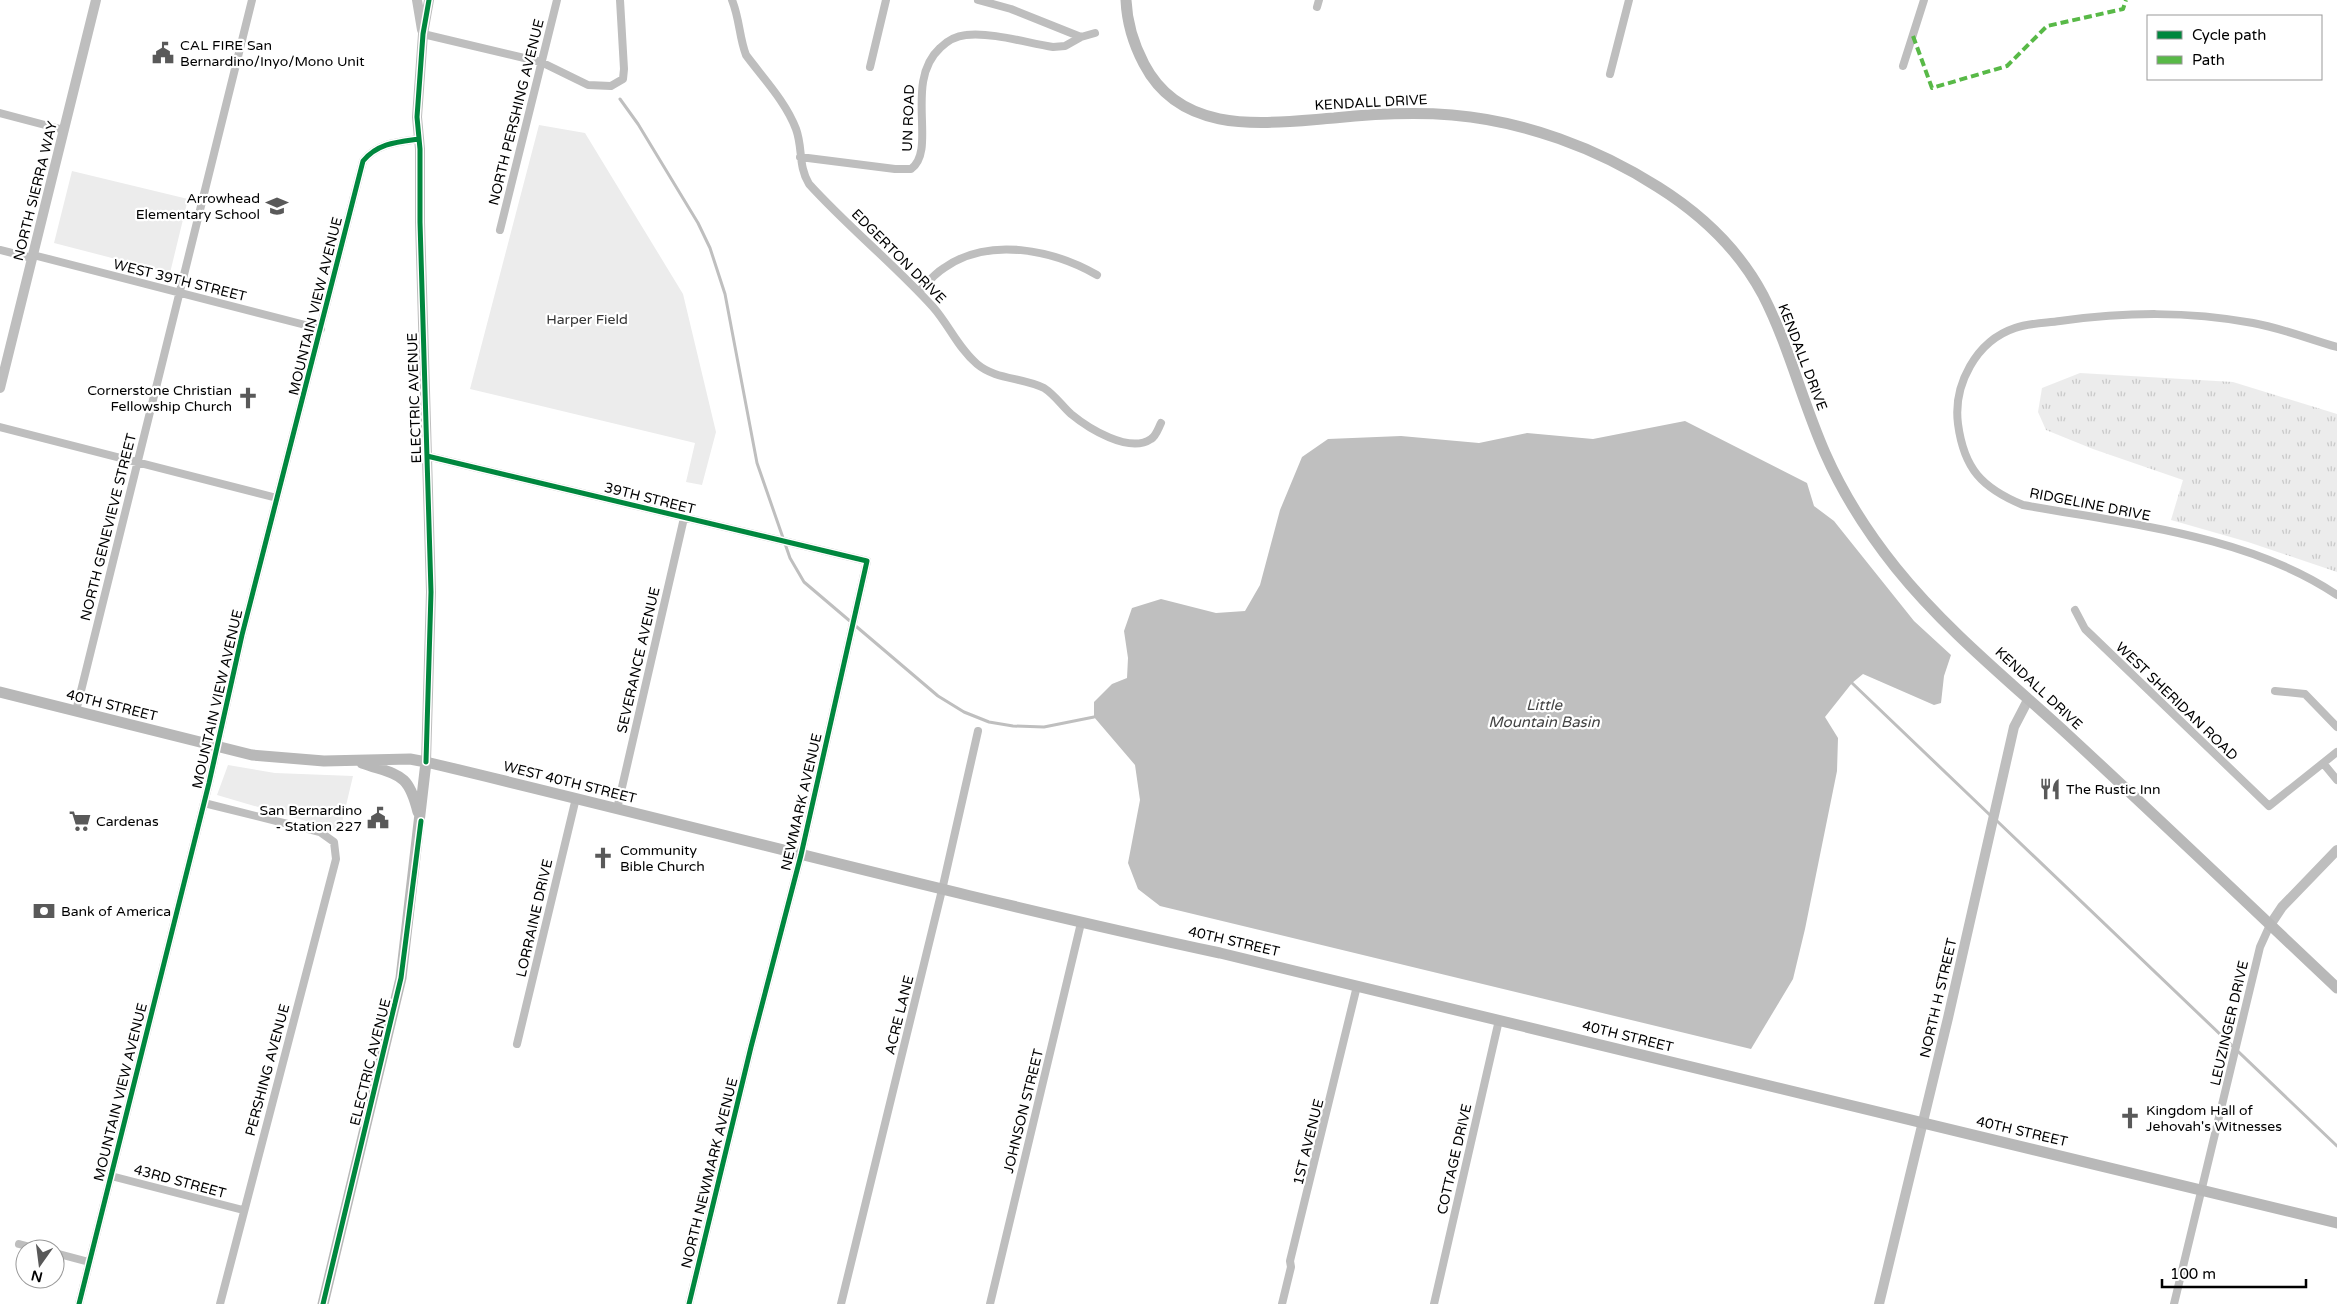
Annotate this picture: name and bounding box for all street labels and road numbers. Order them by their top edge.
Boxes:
street label: NORTH PERSHING AVENUE [485,17,548,207]
street label: UN ROAD [899,84,918,152]
street label: KENDALL DRIVE [1314,91,1428,114]
street label: NORTH SIERRA WAY [10,119,61,263]
street label: EDGERTON DRIVE [848,206,949,307]
street label: MOUNTAIN VIEW AVENUE [285,215,346,397]
street label: WEST 39TH STREET [112,256,249,305]
street label: KENDALL DRIVE [1774,301,1831,413]
street label: ELECTRIC AVENUE [404,332,425,464]
street label: NORTH GENEVIEVE STREET [77,431,140,623]
street label: 39TH STREET [603,479,698,518]
street label: RIDGELINE DRIVE [2028,484,2152,525]
street label: SEVERANCE AVENUE [613,585,664,735]
street label: MOUNTAIN VIEW AVENUE [189,608,246,790]
street label: WEST SHERIDAN ROAD [2112,639,2241,764]
street label: KENDALL DRIVE [1991,644,2086,733]
street label: 40TH STREET [65,686,160,725]
street label: NEWMARK AVENUE [777,732,826,872]
street label: WEST 40TH STREET [502,758,639,807]
street label: LORRAINE DRIVE [513,857,556,979]
street label: 40TH STREET [1187,923,1282,960]
street label: NORTH H STREET [1916,936,1961,1060]
street label: LEUZINGER DRIVE [2207,959,2252,1087]
street label: ACRE LANE [881,974,918,1056]
street label: ELECTRIC AVENUE [346,997,395,1128]
street label: MOUNTAIN VIEW AVENUE [90,1001,151,1183]
street label: PERSHING AVENUE [242,1002,293,1138]
street label: 40TH STREET [1581,1017,1676,1056]
street label: JOHNSON STREET [1000,1047,1047,1175]
street label: NORTH NEWMARK AVENUE [678,1076,741,1270]
street label: 1ST AVENUE [1290,1097,1327,1187]
street label: COTTAGE DRIVE [1433,1102,1476,1216]
street label: 40TH STREET [1975,1113,2070,1150]
street label: 43RD STREET [132,1161,228,1202]

